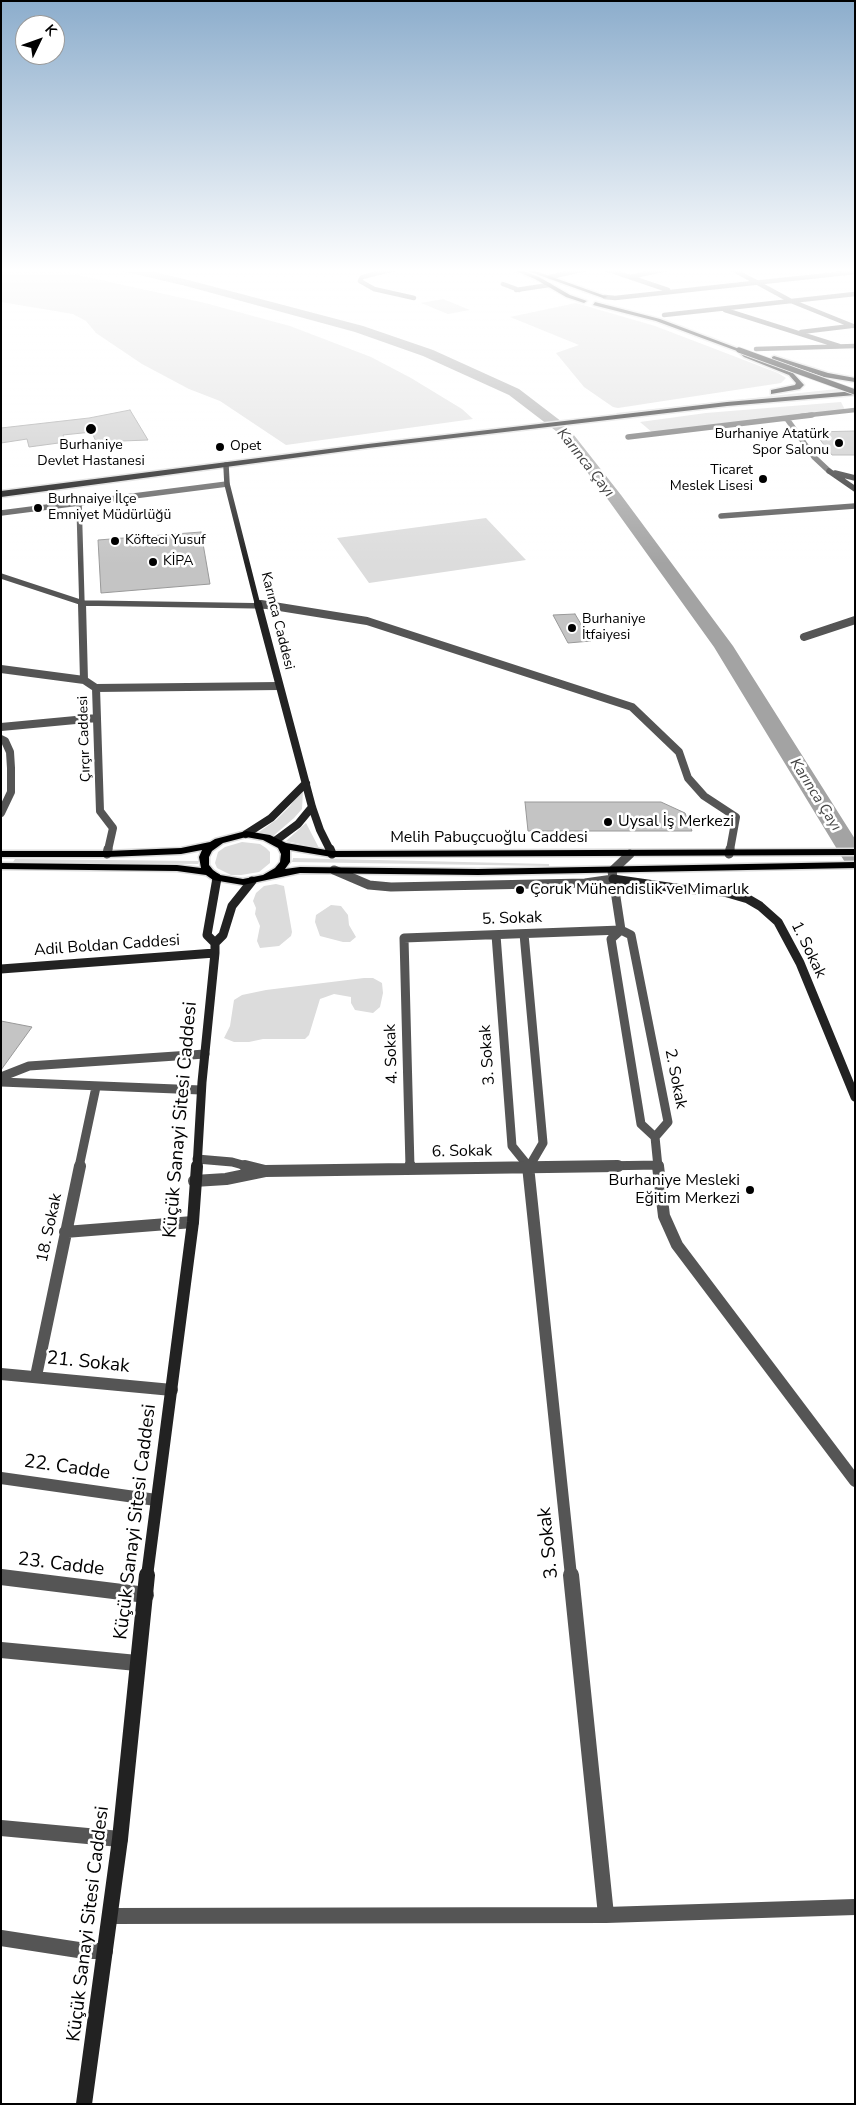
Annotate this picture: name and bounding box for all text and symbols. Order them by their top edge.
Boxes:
north arrow [15,15,65,65]
text: K [41,20,61,40]
marker: Burhaniye Devlet Hastanesi [84,422,98,436]
water label: Karınca Çayı [553,425,617,501]
place label: Burhaniye Atatürk Spor Salonu [715,427,829,460]
marker: Burhaniye Atatürk Spor Salonu [833,437,845,449]
place label: Burhaniye Devlet Hastanesi [37,438,145,471]
place label: Opet [230,439,261,455]
marker: Opet [214,441,226,453]
place label: Ticaret Meslek Lisesi [670,463,753,496]
marker: Ticaret Meslek Lisesi [757,473,769,485]
place label: Burhnaiye İlçe Emniyet Müdürlüğü [48,492,171,524]
marker: Burhnaiye İlçe Emniyet Müdürlüğü [32,502,44,514]
place label: Köfteci Yusuf [125,533,206,549]
marker: Köfteci Yusuf [109,535,121,547]
place label: KİPA [163,554,193,570]
marker: KİPA [147,556,159,568]
street label: Karınca Caddesi [257,570,297,672]
place label: Burhaniye İtfaiyesi [582,612,645,644]
marker: Burhaniye İtfaiyesi [566,622,578,634]
street label: Çırçır Caddesi [75,696,95,782]
water label: Karınca Çayı [786,755,844,835]
place label: Uysal İş Merkezi [618,812,734,832]
marker: Uysal İş Merkezi [602,816,614,828]
street label: Melih Pabuçcuoğlu Caddesi [390,828,588,848]
place label: Çoruk Mühendislik ve Mimarlık [530,880,749,900]
marker: Çoruk Mühendislik ve Mimarlık [514,884,526,896]
street label: 5. Sokak [481,908,543,930]
street label: 1. Sokak [786,919,830,981]
street label: Adil Boldan Caddesi [33,931,181,961]
street label: Küçük Sanayi Sitesi Caddesi [159,1001,203,1239]
street label: 4. Sokak [381,1023,403,1085]
street label: 3. Sokak [476,1024,500,1086]
street label: 2. Sokak [660,1047,690,1111]
street label: 6. Sokak [432,1142,492,1162]
place label: Burhaniye Mesleki Eğitim Merkezi [609,1171,740,1209]
marker: Burhaniye Mesleki Eğitim Merkezi [744,1184,756,1196]
street label: 18. Sokak [33,1192,67,1264]
street label: 21. Sokak [45,1347,131,1379]
street label: Küçük Sanayi Sitesi Caddesi [110,1403,162,1641]
street label: 22. Cadde [22,1451,112,1485]
street label: 3. Sokak [534,1506,564,1580]
street label: 23. Cadde [17,1548,105,1582]
street label: Küçük Sanayi Sitesi Caddesi [63,1805,115,2043]

